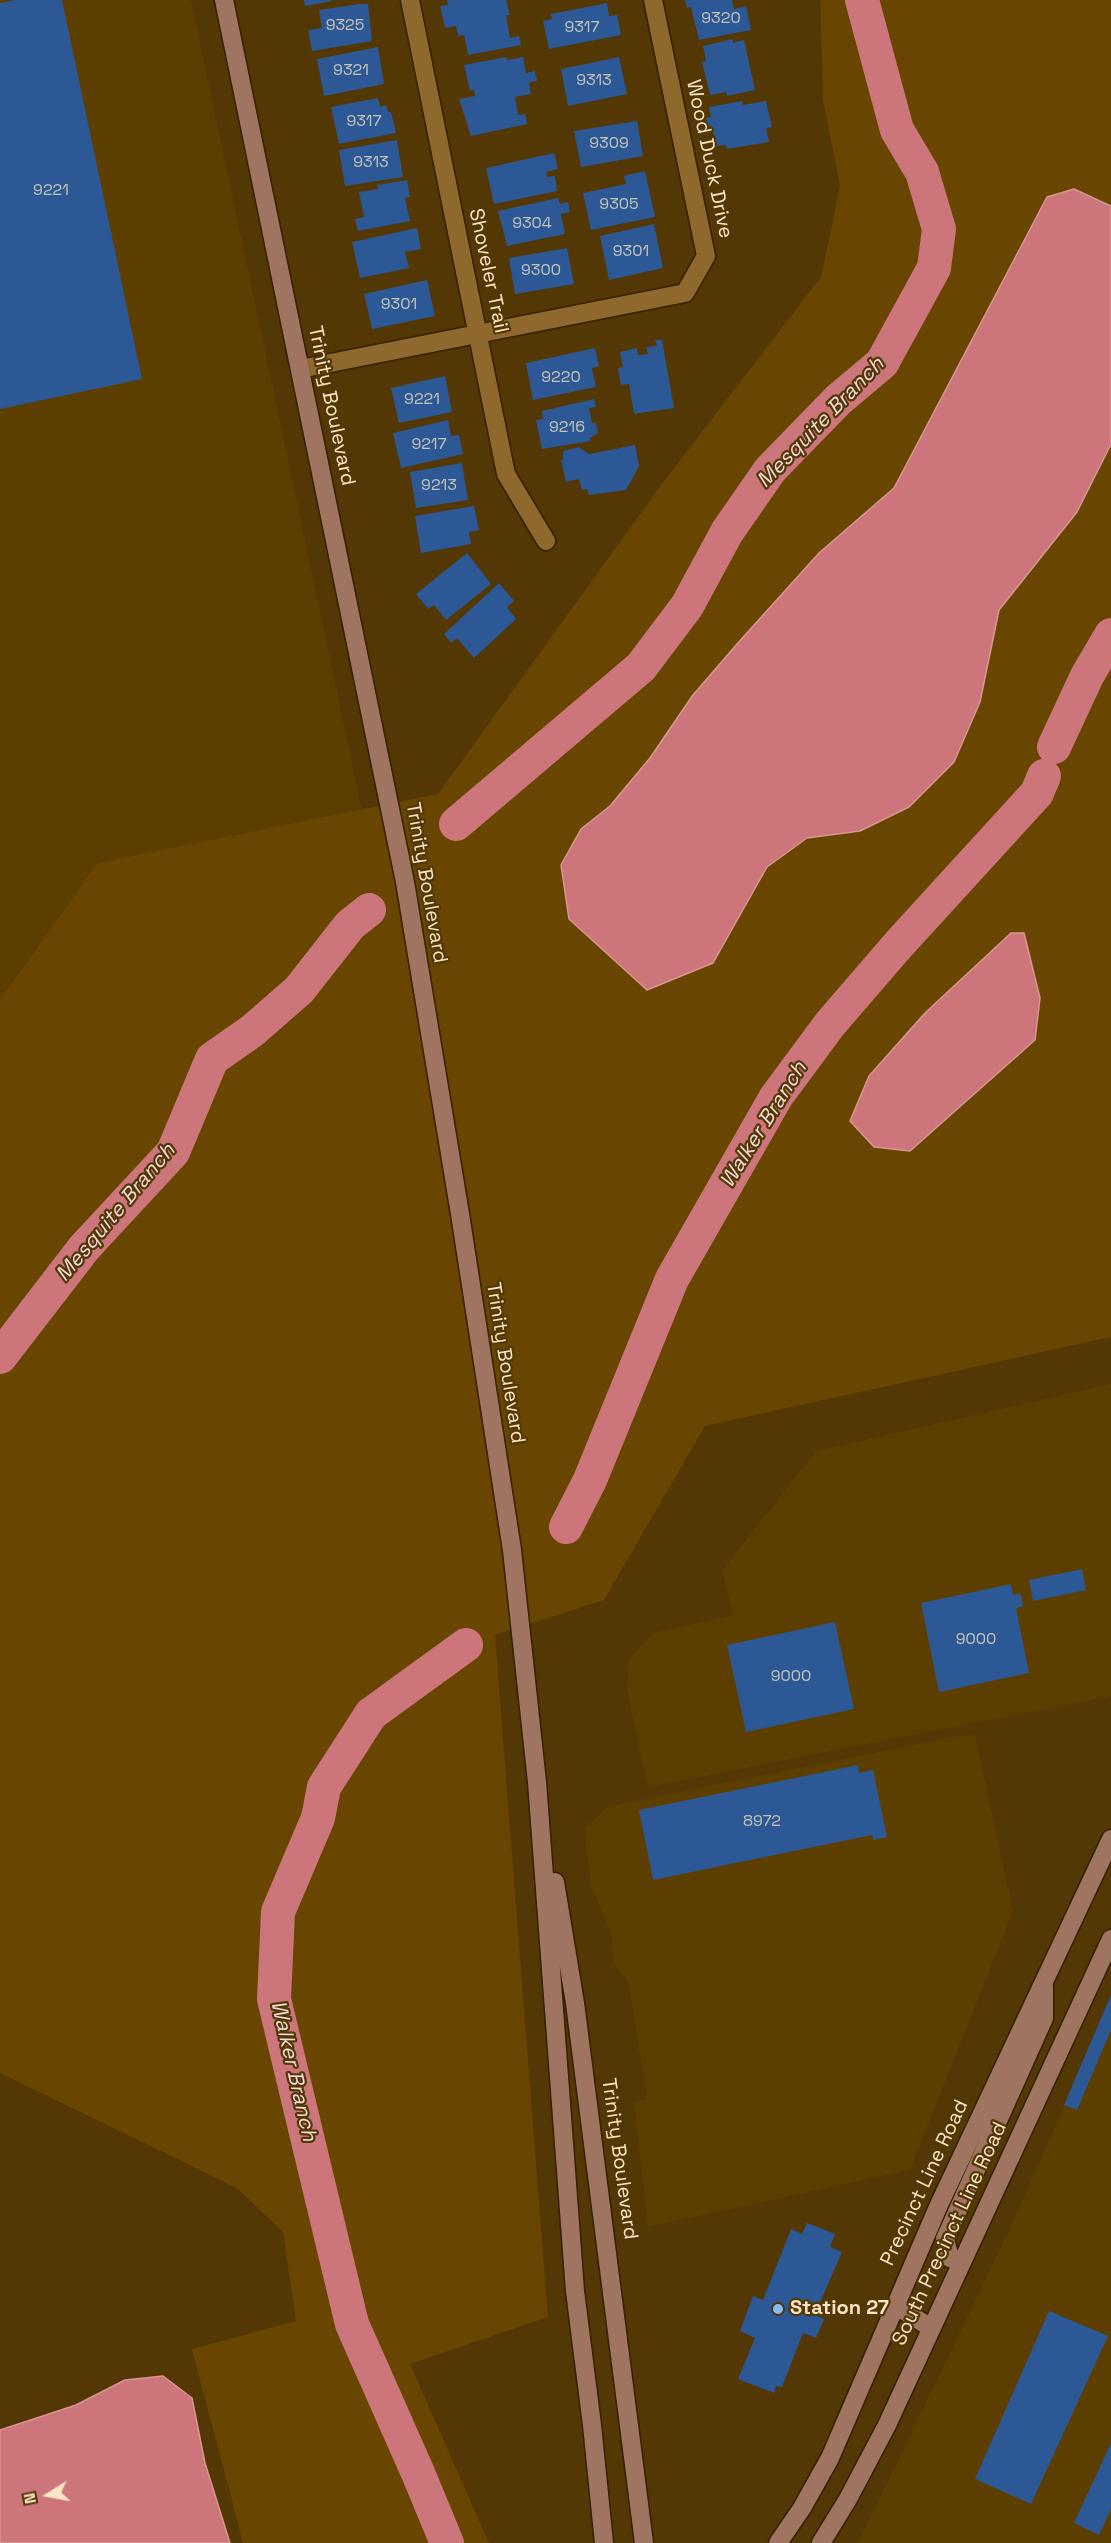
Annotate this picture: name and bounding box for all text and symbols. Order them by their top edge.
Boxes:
house number: 9320 [701,9,741,29]
house number: 9325 [326,16,364,36]
house number: 9317 [565,18,599,38]
house number: 9321 [333,61,369,81]
house number: 9313 [576,71,612,91]
street label: Wood Duck Drive [681,78,737,240]
house number: 9317 [347,112,381,132]
house number: 9309 [589,134,629,154]
house number: 9313 [353,153,389,173]
house number: 9221 [33,181,69,201]
house number: 9305 [599,195,639,215]
street label: Shoveler Trail [463,206,513,336]
house number: 9304 [512,214,552,234]
house number: 9301 [613,242,649,262]
house number: 9300 [521,261,561,281]
house number: 9301 [381,295,417,315]
street label: Trinity Boulevard [302,324,360,488]
water label: Mesquite Branch [752,352,890,494]
house number: 9220 [541,368,581,388]
house number: 9221 [404,390,440,410]
house number: 9216 [549,418,585,438]
house number: 9217 [411,435,447,455]
house number: 9213 [421,476,457,496]
street label: Trinity Boulevard [400,801,452,965]
water label: Walker Branch [715,1057,813,1193]
water label: Mesquite Branch [51,1139,181,1287]
street label: Trinity Boulevard [480,1281,530,1445]
house number: 9000 [956,1630,996,1650]
house number: 9000 [771,1667,811,1687]
house number: 8972 [743,1812,781,1832]
water label: Walker Branch [265,1998,321,2144]
street label: Trinity Boulevard [596,2077,642,2241]
street label: Precinct Line Road [876,2096,974,2270]
street label: South Precinct Line Road [888,2119,1012,2349]
place label: Station 27 [790,2297,889,2321]
marker: Station 27 [771,2302,785,2316]
north arrow [18,2465,78,2525]
text: N [19,2491,41,2506]

